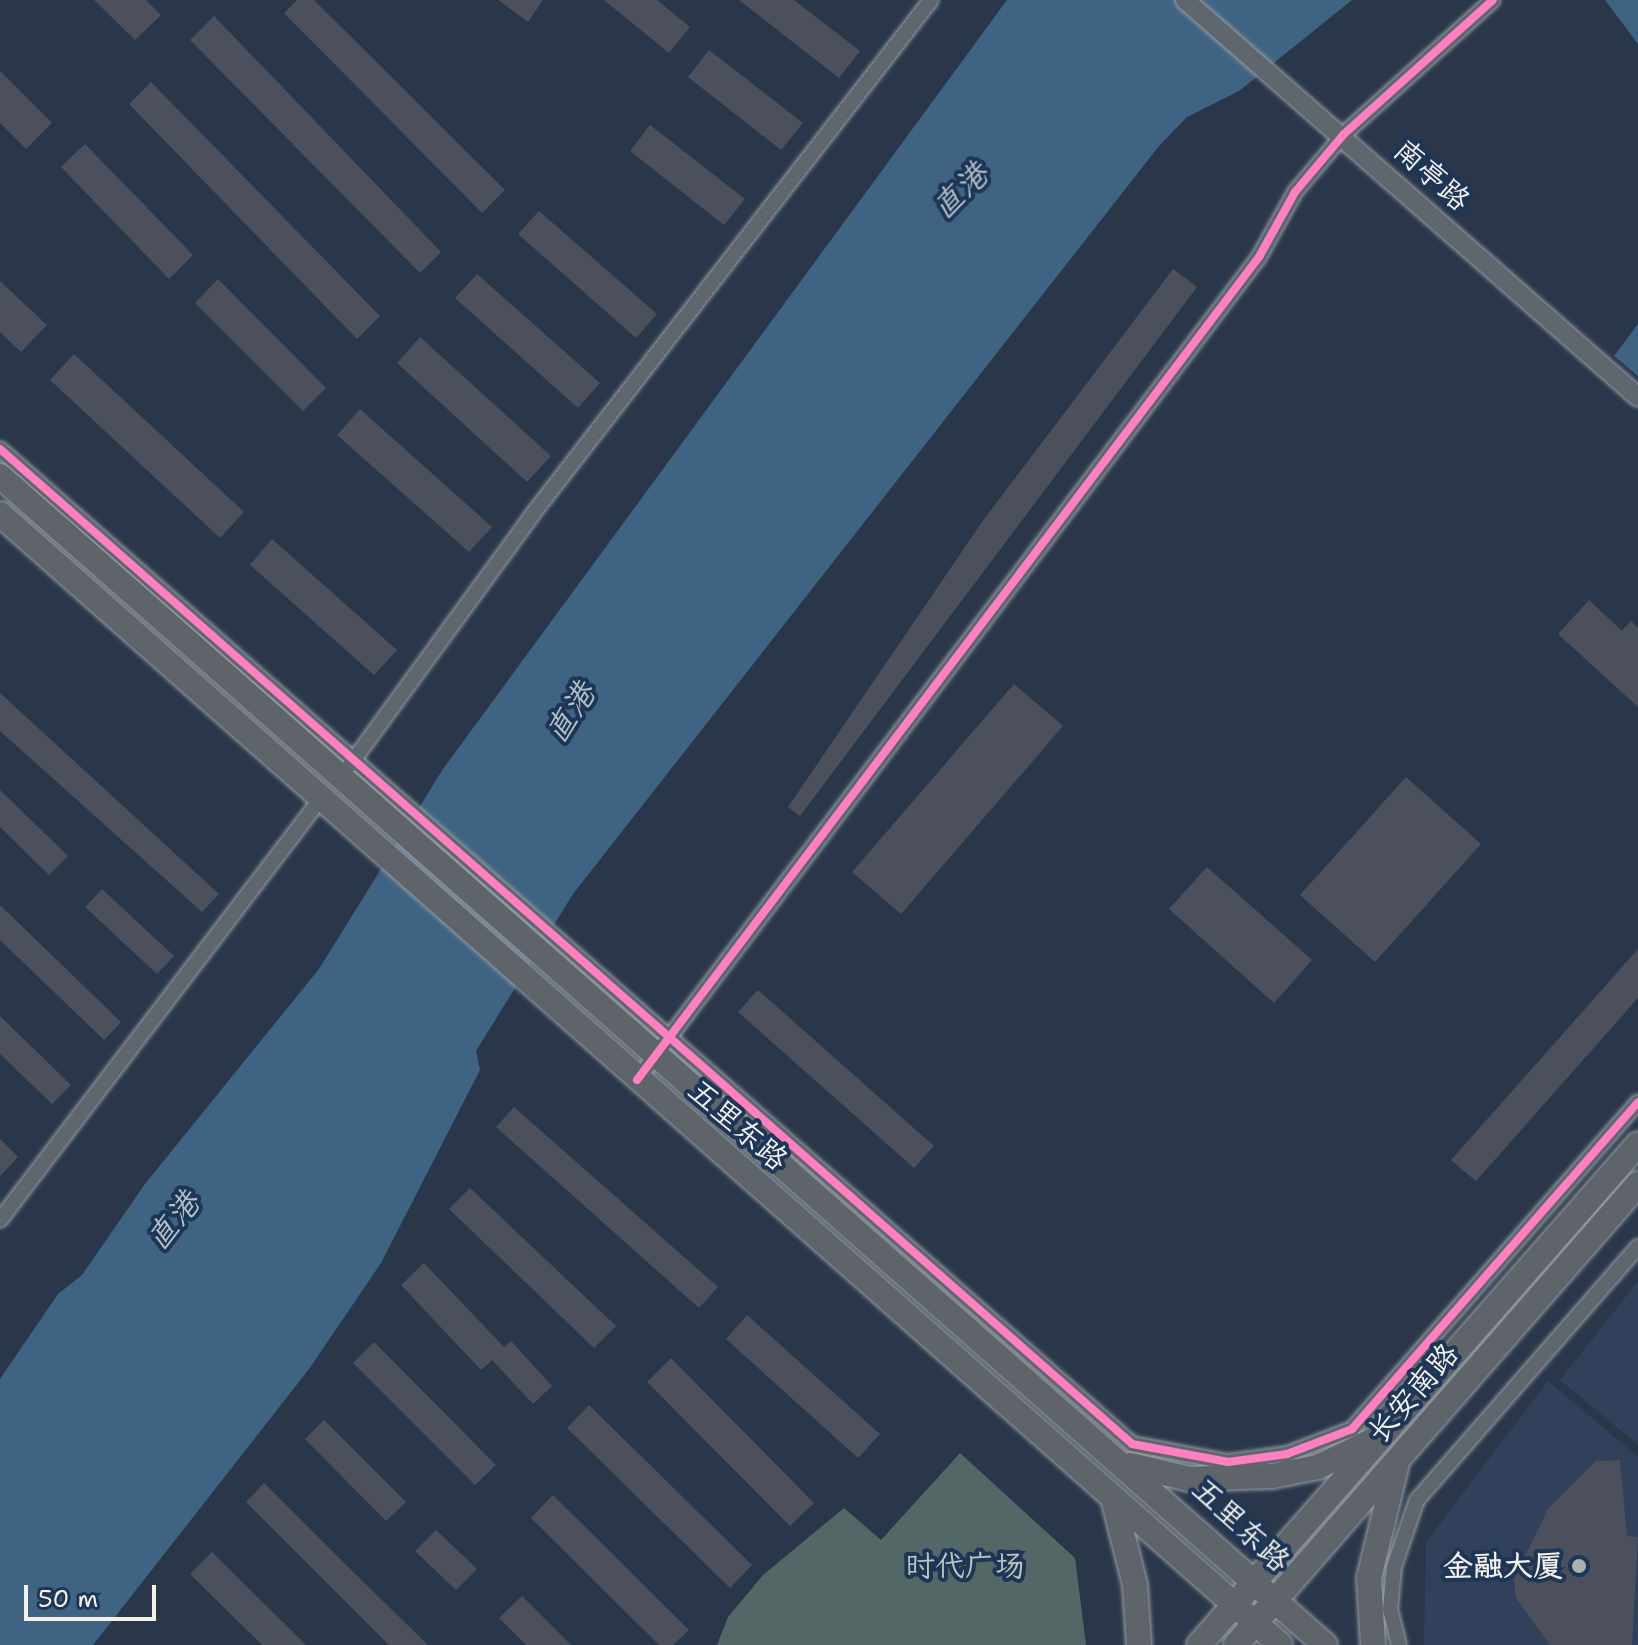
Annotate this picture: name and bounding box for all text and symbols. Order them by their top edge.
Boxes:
street label: 南亭路 [1387,132,1477,218]
water label: 直港 [924,155,996,227]
water label: 直港 [536,676,604,750]
street label: 五里东路 [681,1072,795,1178]
water label: 直港 [138,1184,208,1258]
street label: 长安南路 [1360,1336,1466,1450]
street label: 五里东路 [1185,1471,1297,1579]
park label: 时代广场 [905,1548,1025,1584]
place label: 金融大厦 [1443,1548,1563,1584]
marker: 金融大厦 [1570,1557,1588,1575]
scale bar [28,1569,160,1619]
text: 50 m [38,1583,98,1615]

